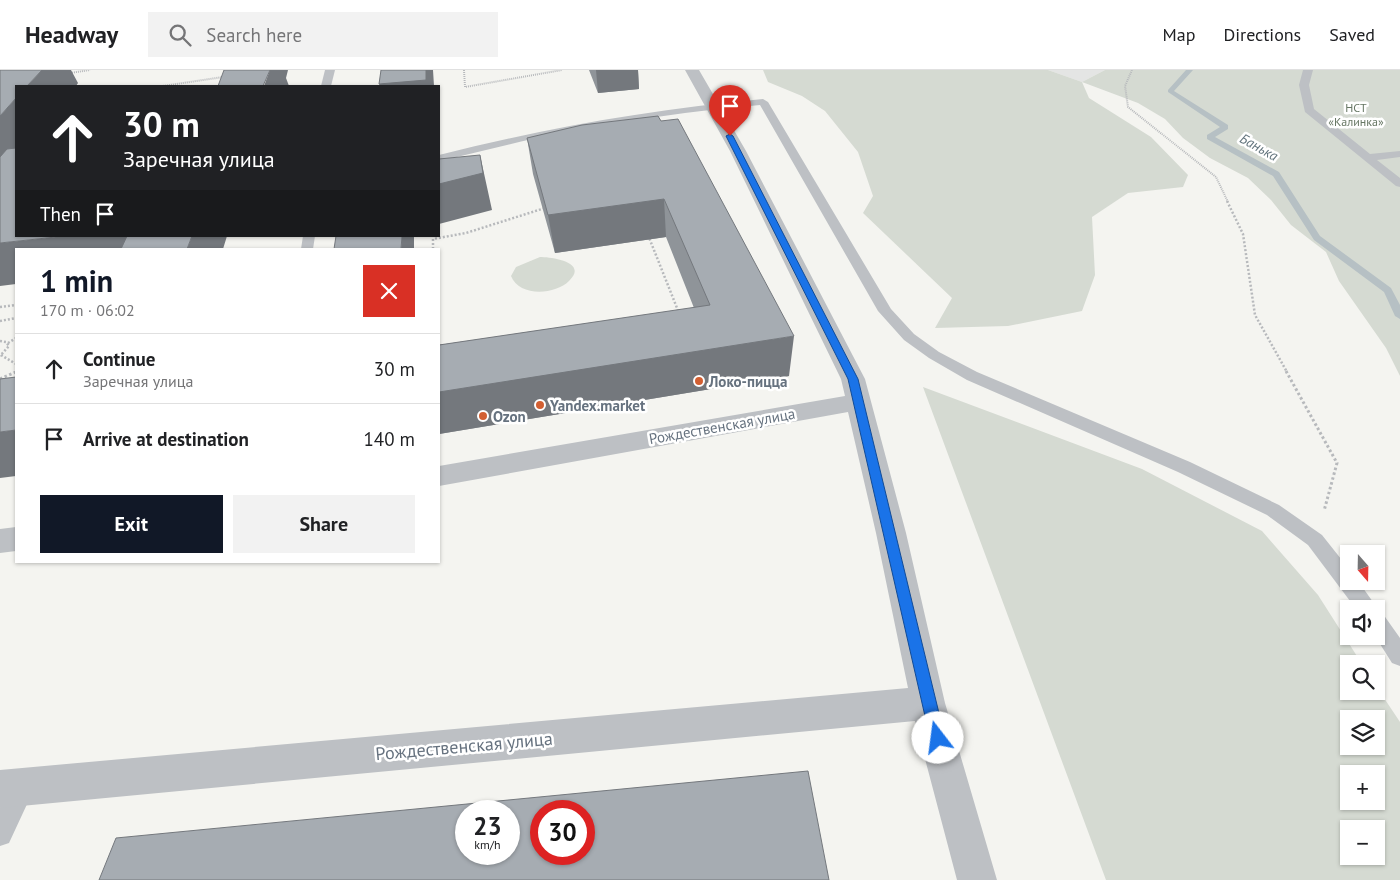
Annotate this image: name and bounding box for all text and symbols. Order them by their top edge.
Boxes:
search box [148,12,498,57]
text: Headway [25,19,118,50]
icon: search [166,21,194,49]
text: Search here [206,23,302,47]
text: Map [1163,23,1195,46]
text: Directions [1223,23,1301,46]
text: Saved [1329,23,1375,46]
pin [709,85,751,136]
icon: arrive [716,92,744,120]
park label: НСТ «Калинка» [1328,100,1384,129]
text: 30 m [123,101,200,147]
icon: ahead [40,105,105,170]
water label: Банька [1237,129,1281,165]
text: Заречная улица [123,145,275,173]
icon: arrive [91,200,119,228]
text: Then [40,202,81,226]
text: 1 min [40,261,113,300]
button: close [363,265,415,317]
text: 170 m · 06:02 [40,300,135,320]
text: Continue [83,347,155,371]
icon: ahead [40,355,68,383]
text: 30 m [374,357,415,381]
text: Заречная улица [83,371,193,391]
place label: Локо-пицца [708,372,787,391]
marker: Локо-пицца [693,375,705,387]
place label: Yandex.market [549,396,646,415]
marker: Yandex.market [534,399,546,411]
street label: Рождественская улица [647,404,797,448]
place label: Ozon [493,407,526,426]
marker: Ozon [477,410,489,422]
icon: arrive [40,425,68,453]
text: Arrive at destination [83,427,249,451]
text: 140 m [363,427,415,451]
button: Exit [40,495,223,553]
button: Share [233,495,415,553]
north arrow [1340,545,1385,590]
map controls [1340,545,1385,865]
button: sound [1340,600,1385,645]
button: search [1340,655,1385,700]
button: layers [1340,710,1385,755]
position arrow [911,711,963,763]
street label: Рождественская улица [374,727,554,765]
button: + [1340,765,1385,810]
speed limit sign: 30 [530,800,595,865]
text: 23 [473,810,502,842]
button: − [1340,820,1385,865]
text: km/h [474,837,501,852]

